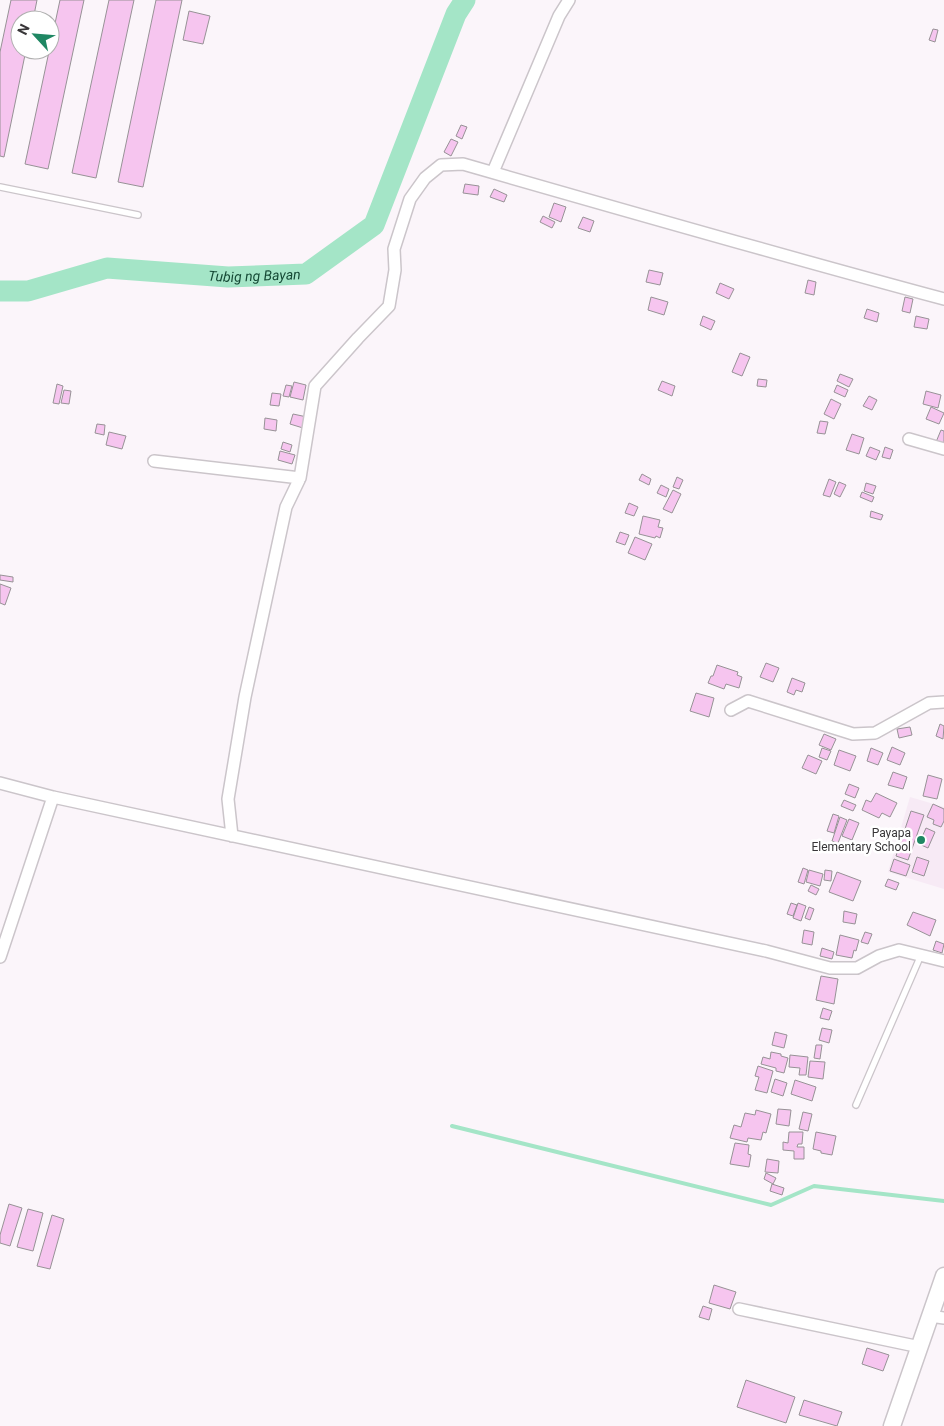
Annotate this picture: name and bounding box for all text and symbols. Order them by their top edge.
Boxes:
north arrow [10,10,60,60]
text: N [14,21,33,37]
water label: Tubig ng Bayan [208,266,301,285]
place label: Payapa Elementary School [811,826,911,854]
marker: Payapa Elementary School [915,834,927,846]

